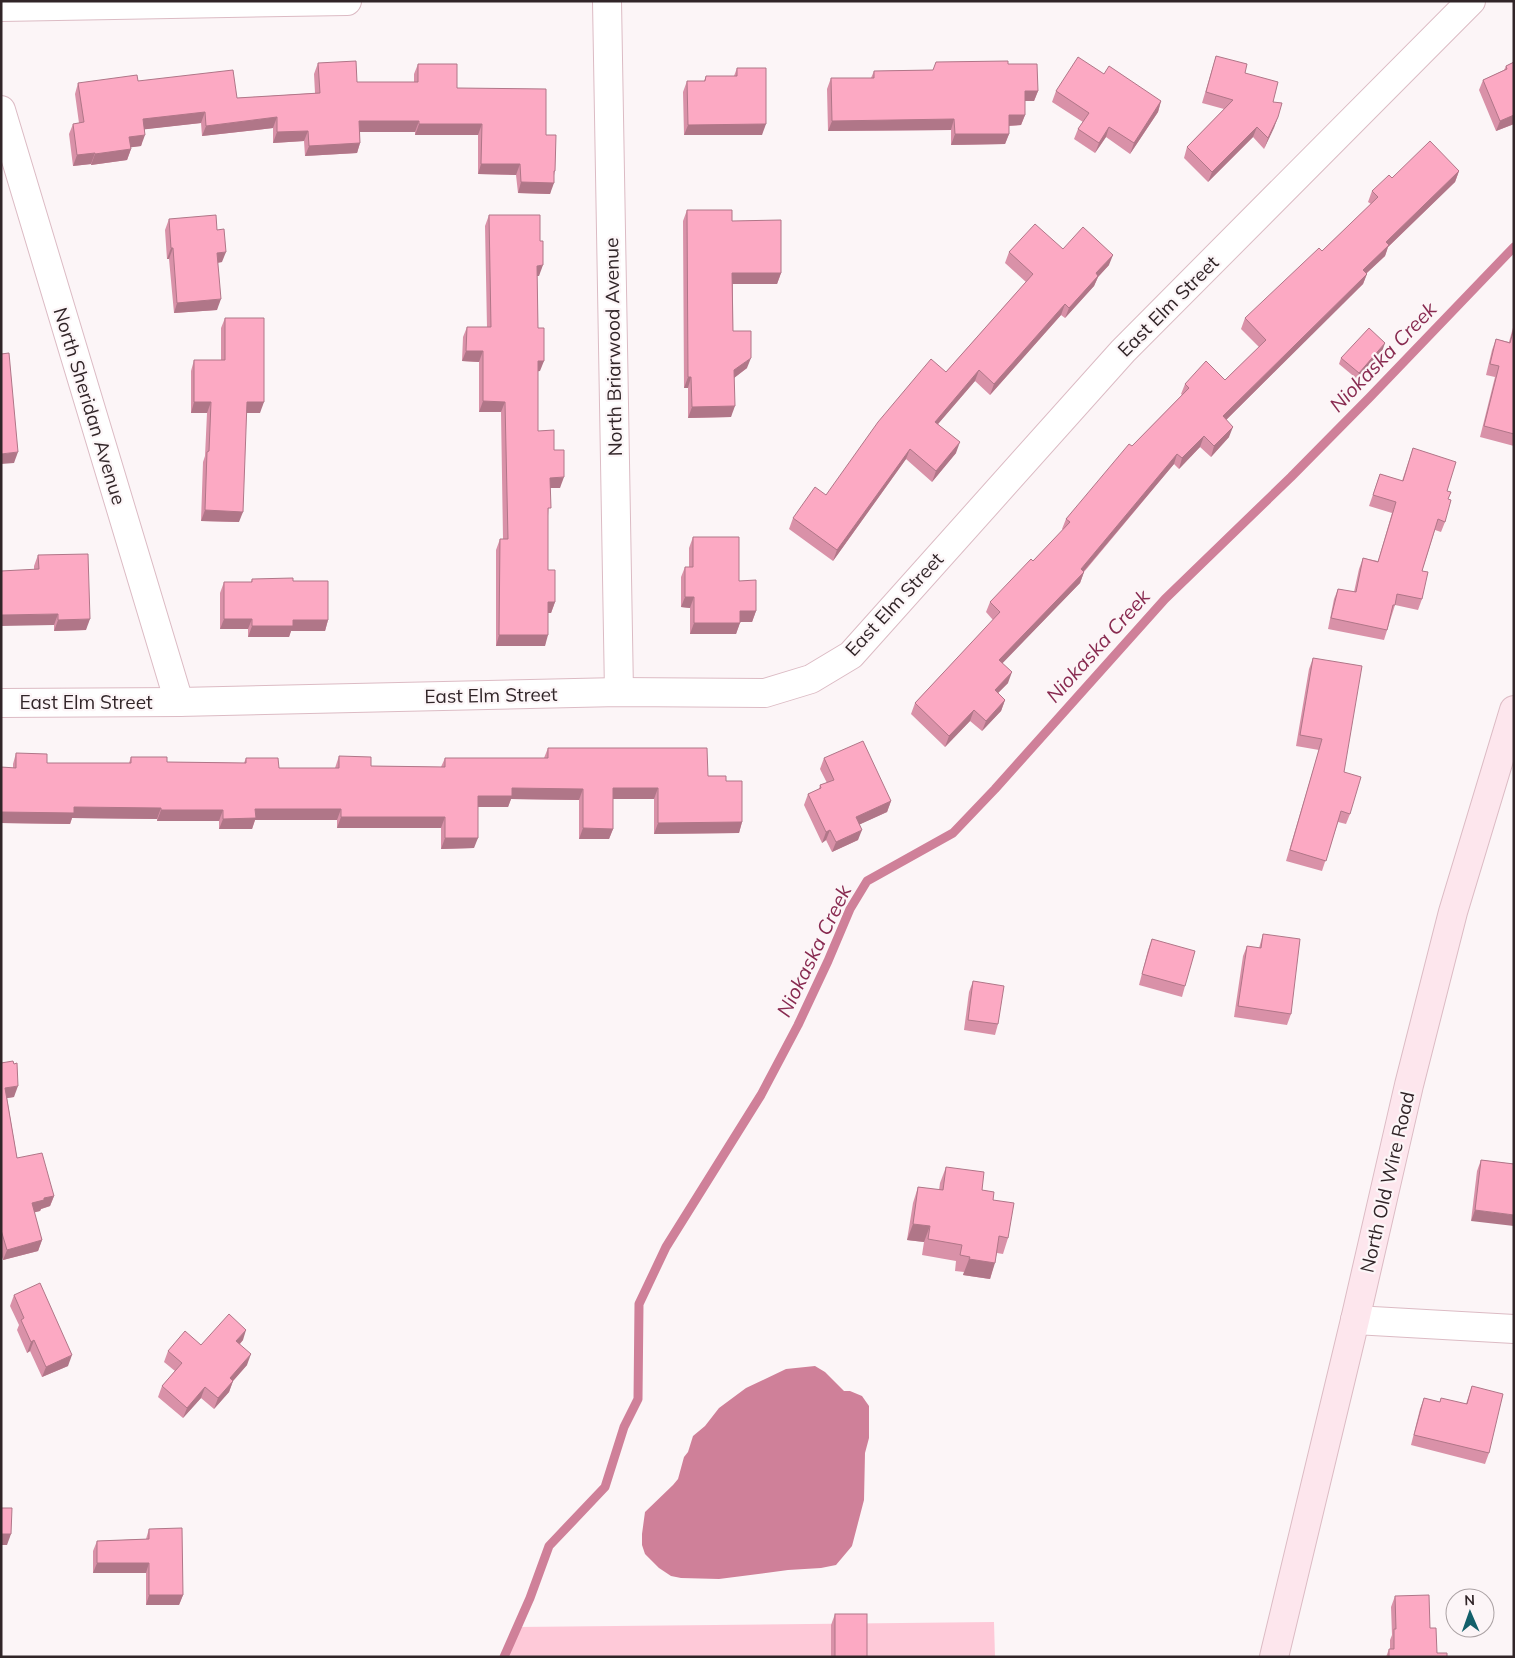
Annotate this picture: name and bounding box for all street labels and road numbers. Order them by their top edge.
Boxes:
street label: North Briarwood Avenue [599,237,627,457]
street label: East Elm Street [1112,250,1224,362]
street label: North Sheridan Avenue [49,304,131,508]
street label: East Elm Street [840,547,948,661]
street label: East Elm Street [424,682,558,708]
street label: East Elm Street [19,690,153,714]
street label: North Old Wire Road [1354,1089,1420,1275]

